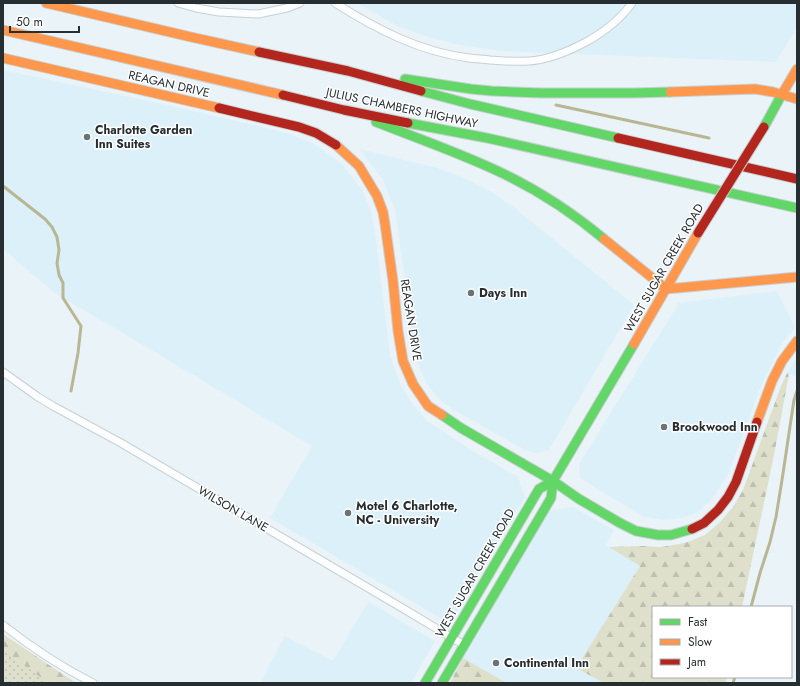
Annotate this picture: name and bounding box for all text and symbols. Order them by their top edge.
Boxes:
scale bar [10,8,79,34]
text: 50 m [16,13,43,31]
street label: REAGAN DRIVE [127,66,211,102]
street label: JULIUS CHAMBERS HIGHWAY [322,83,480,133]
place label: Charlotte Garden Inn Suites [95,121,193,153]
marker: Charlotte Garden Inn Suites [82,132,92,142]
street label: WEST SUGAR CREEK ROAD [620,200,708,336]
street label: REAGAN DRIVE [396,278,426,362]
place label: Days Inn [479,284,527,302]
marker: Days Inn [466,288,476,298]
place label: Brookwood Inn [672,418,758,436]
marker: Brookwood Inn [659,422,669,432]
street label: WILSON LANE [194,482,272,536]
place label: Motel 6 Charlotte, NC - University [356,497,458,529]
street label: WEST SUGAR CREEK ROAD [431,505,519,641]
marker: Motel 6 Charlotte, NC - University [343,508,353,518]
legend [652,606,792,678]
text: Fast [688,613,707,631]
text: Slow [688,633,713,651]
text: Jam [686,653,706,671]
place label: Continental Inn [504,654,589,672]
marker: Continental Inn [491,658,501,668]

